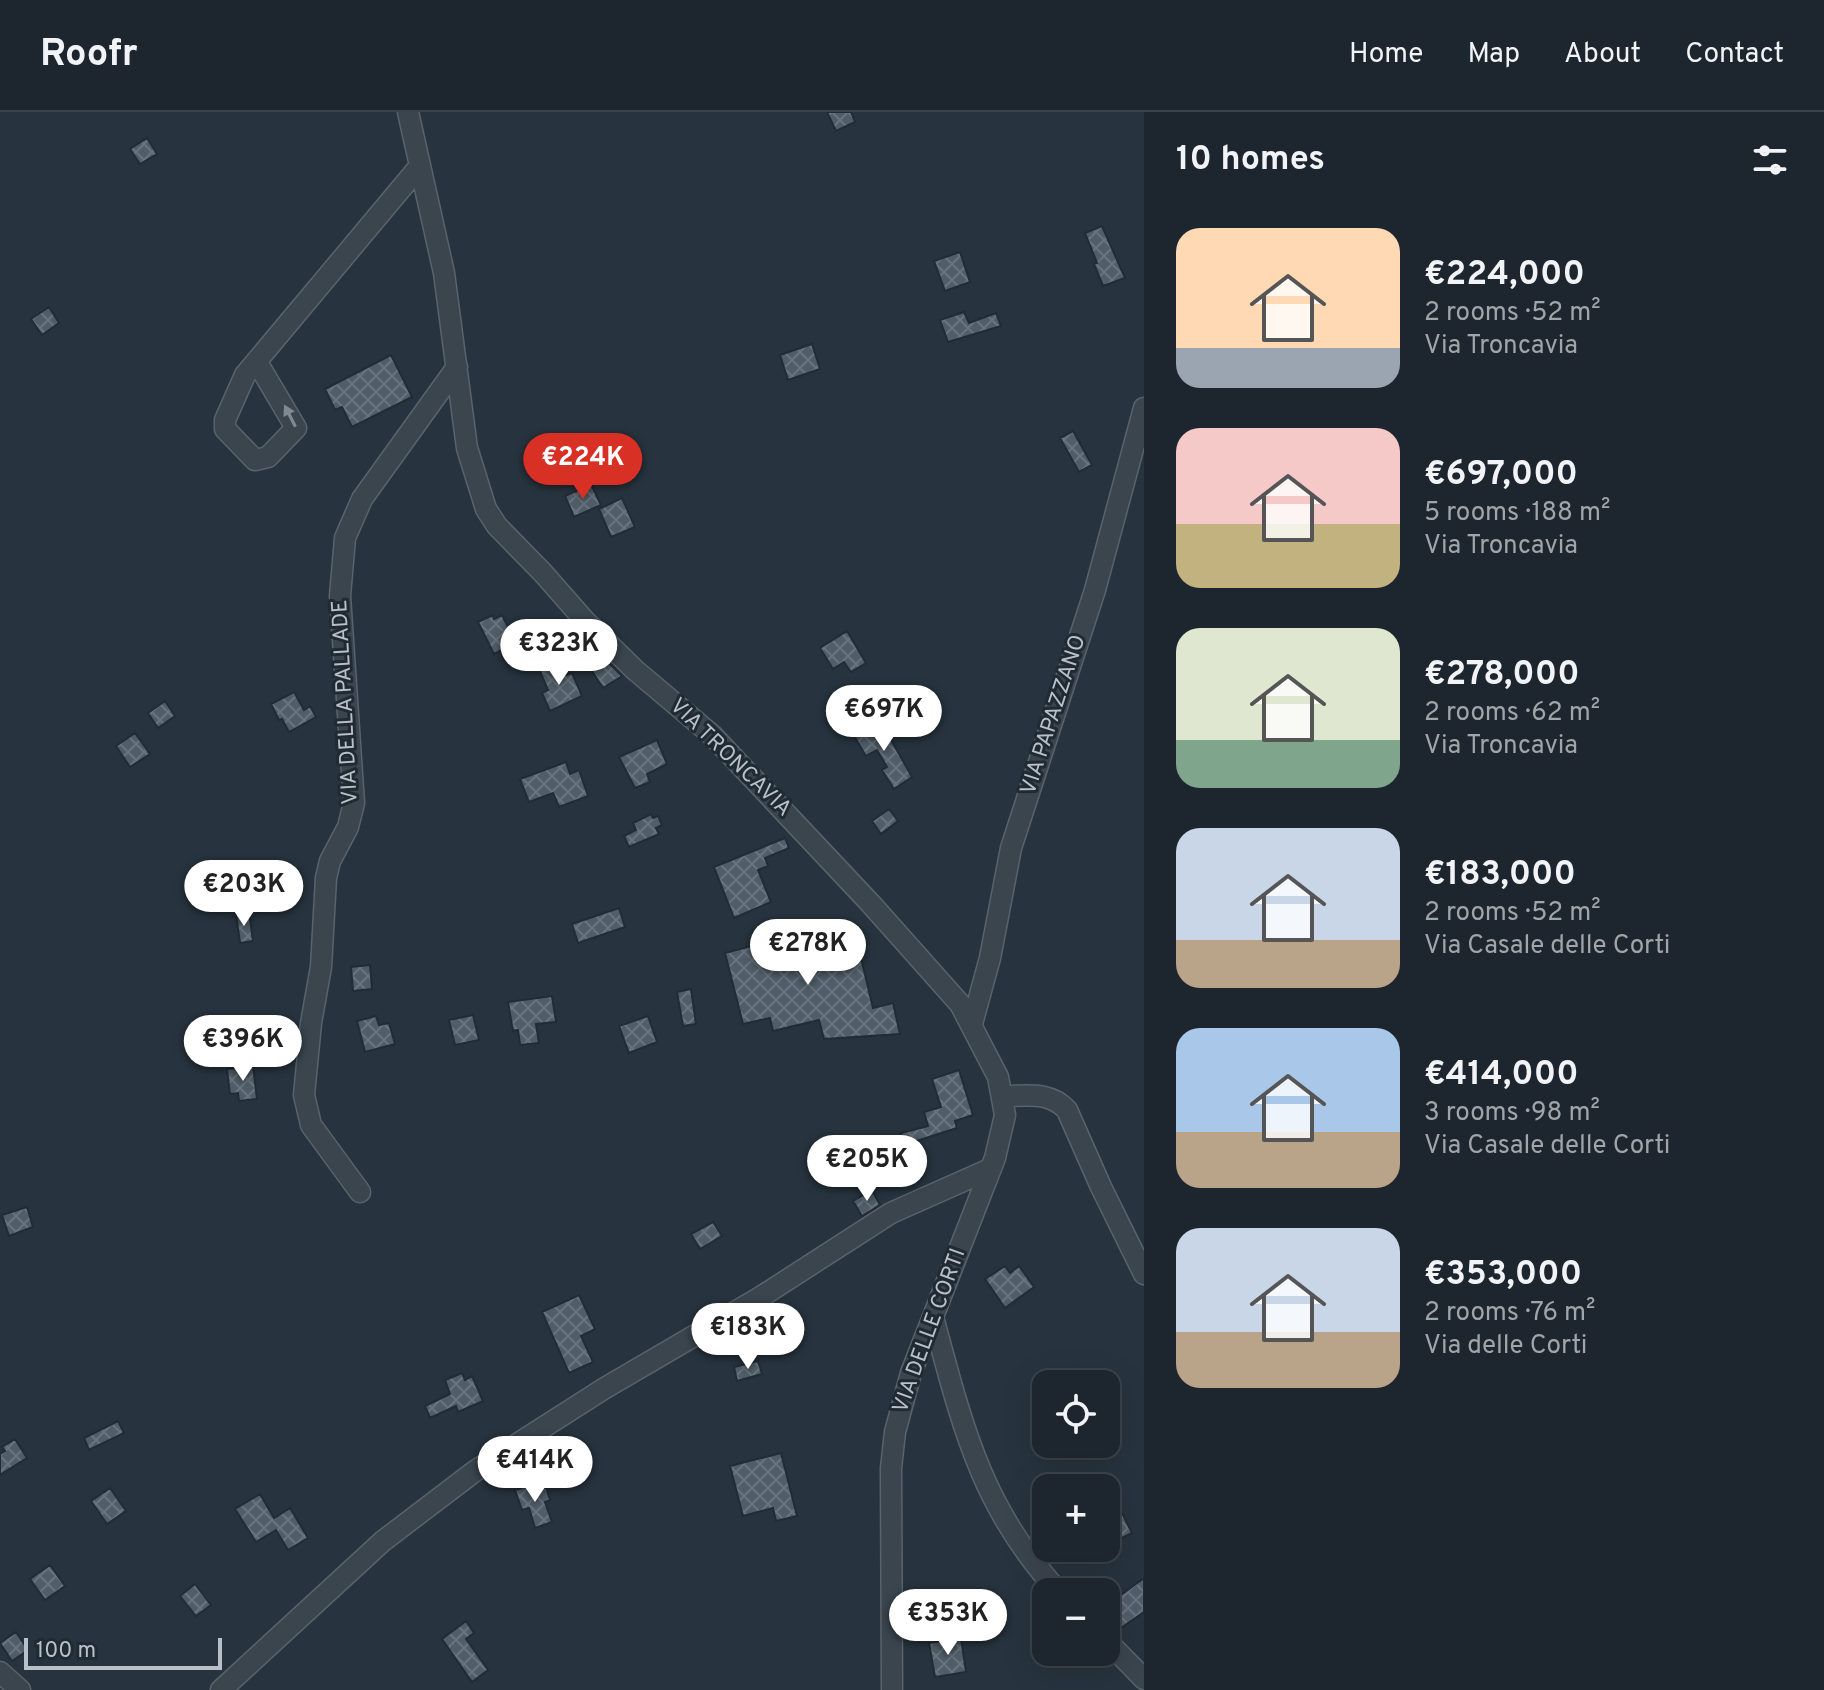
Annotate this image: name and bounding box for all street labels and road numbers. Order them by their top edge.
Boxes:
street label: VIA DELLA PALLADE [327,599,365,805]
street label: VIA PAPAZZANO [1015,632,1093,798]
street label: VIA TRONCAVIA [663,693,797,823]
street label: VIA DELLE CORTI [888,1245,972,1417]

